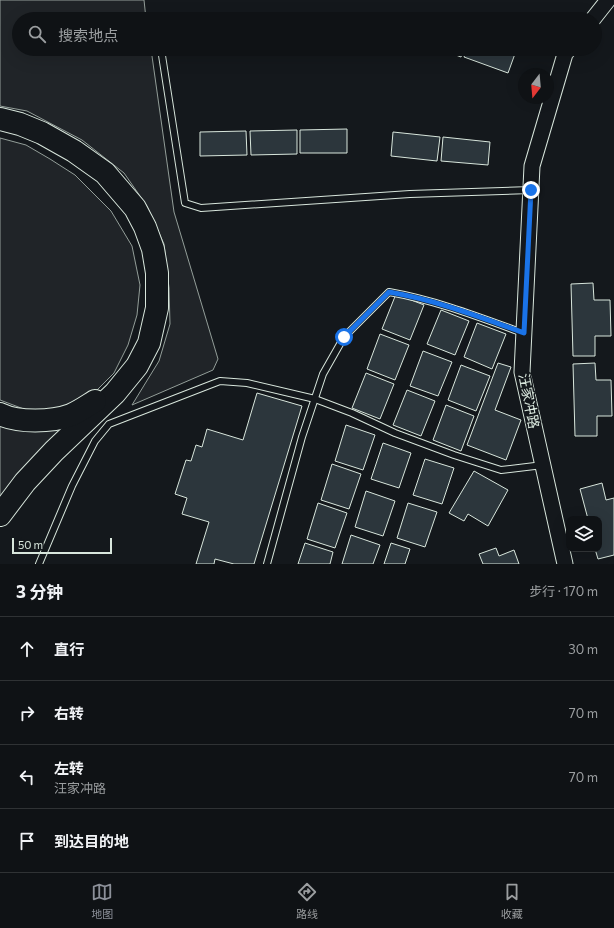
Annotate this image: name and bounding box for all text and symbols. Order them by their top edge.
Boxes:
search box [12,12,602,56]
icon: search [26,23,48,45]
text: 搜索地点 [58,26,118,44]
north arrow [518,68,554,104]
route end [522,181,540,199]
route start [335,328,353,346]
street label: 汪家冲路 [516,372,543,430]
map controls [566,516,602,552]
button: layers [566,516,602,552]
scale bar [12,536,112,555]
text: 50 m [18,538,43,551]
text: 3 分钟 [16,581,63,602]
text: 步行 · 170 m [529,583,598,599]
icon: ahead [16,638,38,660]
text: 直行 [54,640,84,658]
text: 30 m [568,641,598,657]
icon: right [16,702,38,724]
text: 右转 [54,704,84,722]
text: 70 m [569,705,598,721]
text: 左转 [54,759,84,777]
icon: left [16,766,38,788]
text: 70 m [569,769,598,785]
text: 汪家冲路 [54,780,106,796]
icon: arrive [16,830,38,852]
text: 到达目的地 [54,832,129,850]
tab: 地图 [91,881,113,921]
tab: 路线 [296,881,318,921]
tab: 收藏 [501,881,523,921]

